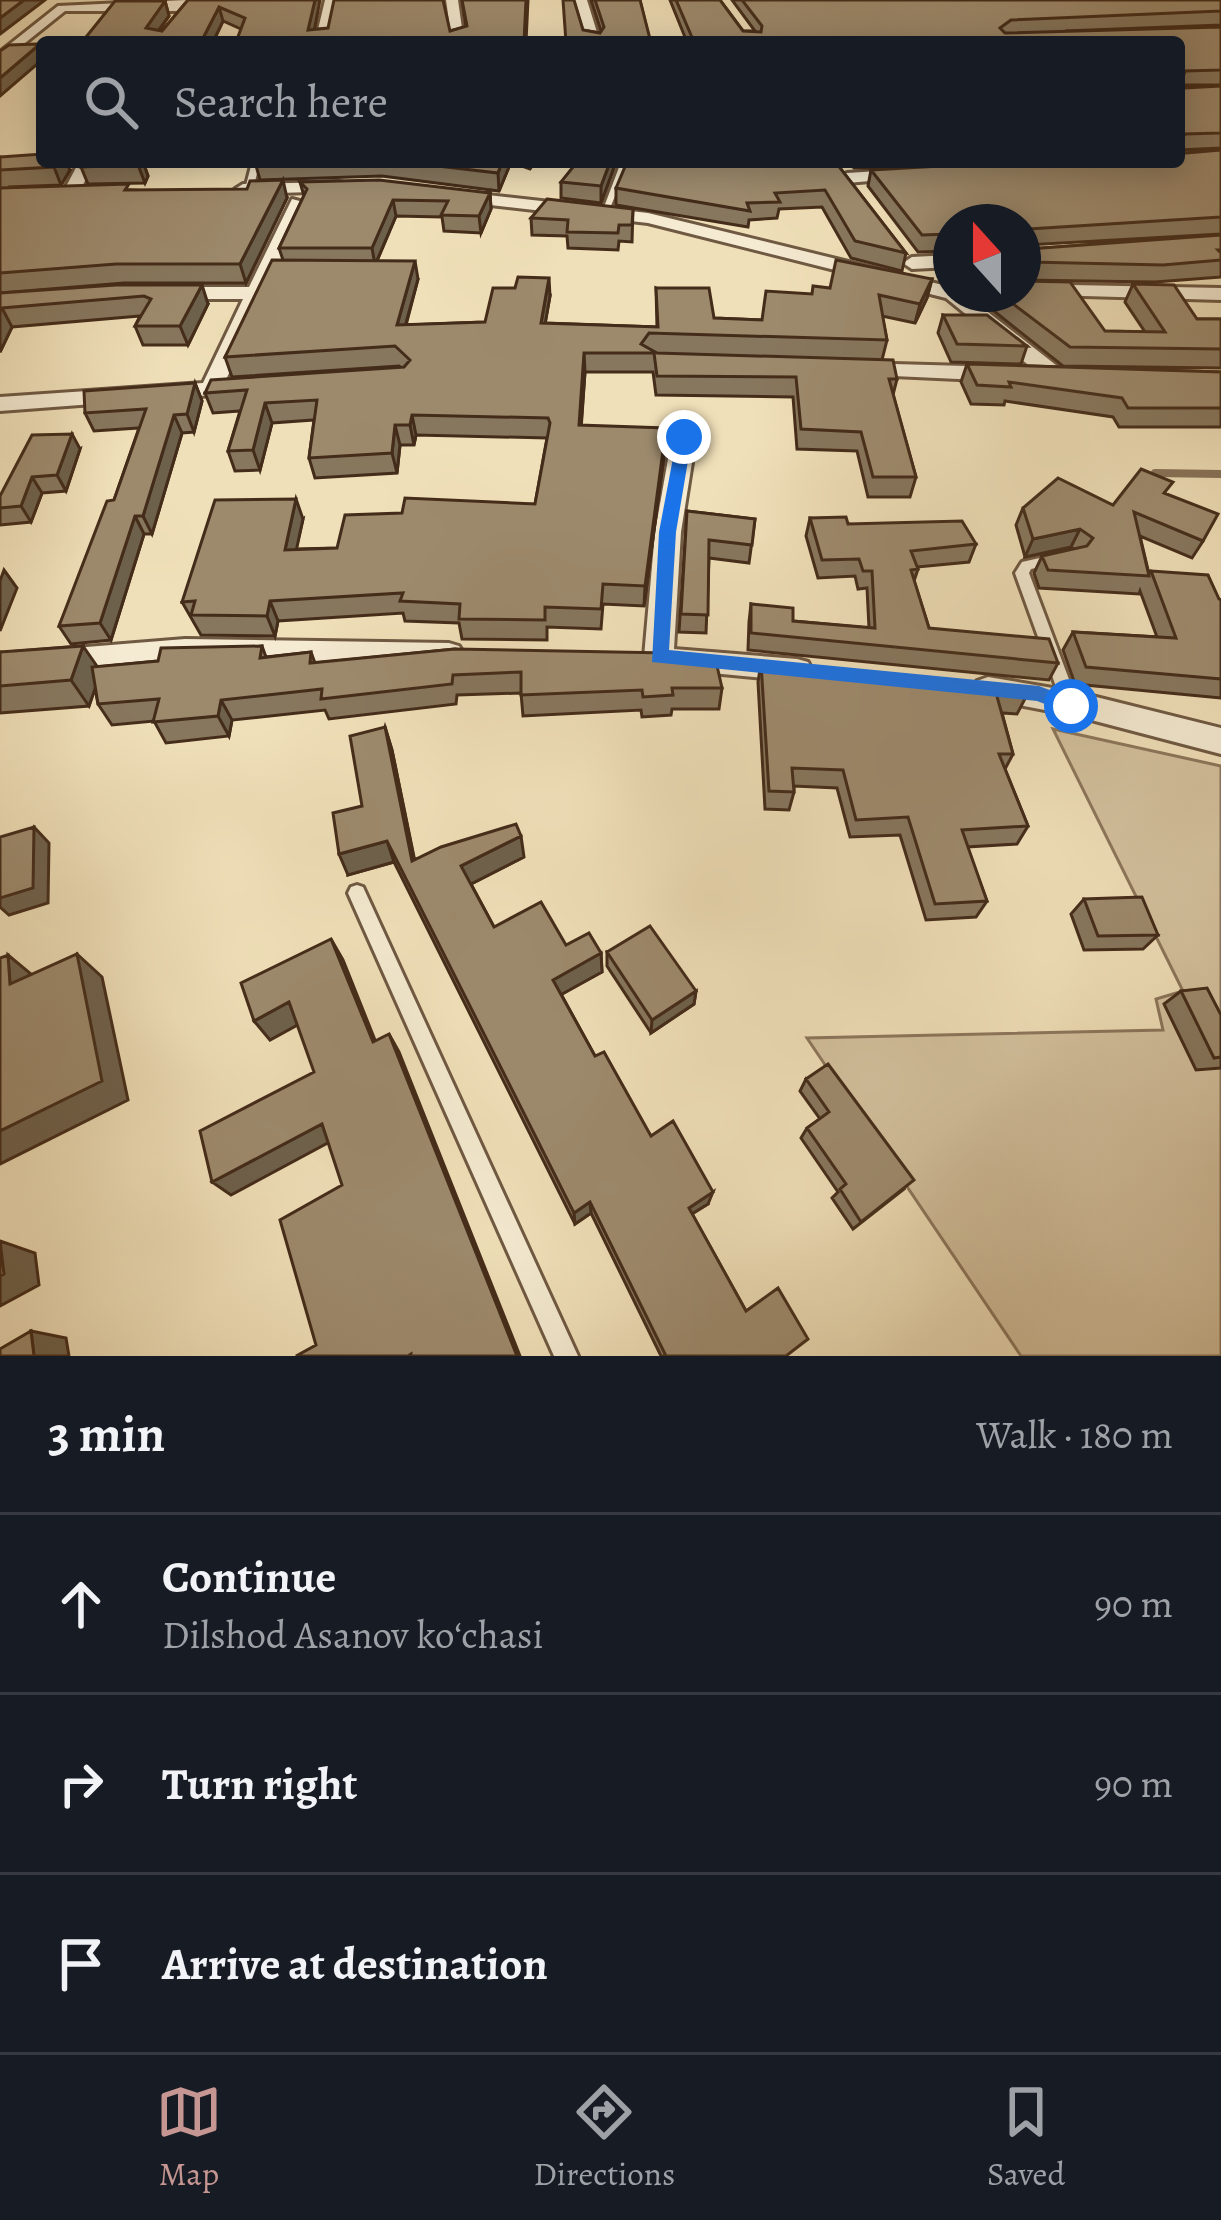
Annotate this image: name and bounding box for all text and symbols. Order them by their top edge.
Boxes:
search box [36,36,1185,168]
icon: search [78,69,144,135]
text: Search here [174,71,388,133]
north arrow [933,204,1041,312]
route end [657,410,711,464]
route start [1044,679,1098,733]
text: 3 min [48,1399,165,1469]
text: Walk · 180 m [976,1408,1173,1461]
text: Continue [162,1546,336,1608]
icon: ahead [48,1571,114,1637]
text: 90 m [1094,1577,1173,1630]
text: Dilshod Asanov koʻchasi [162,1608,544,1661]
icon: right [48,1751,114,1817]
text: Turn right [162,1753,357,1815]
text: 90 m [1094,1757,1173,1810]
icon: arrive [48,1931,114,1997]
text: Arrive at destination [162,1933,548,1995]
tab: Map [156,2079,222,2196]
tab: Directions [534,2079,675,2196]
tab: Saved [987,2079,1065,2196]

